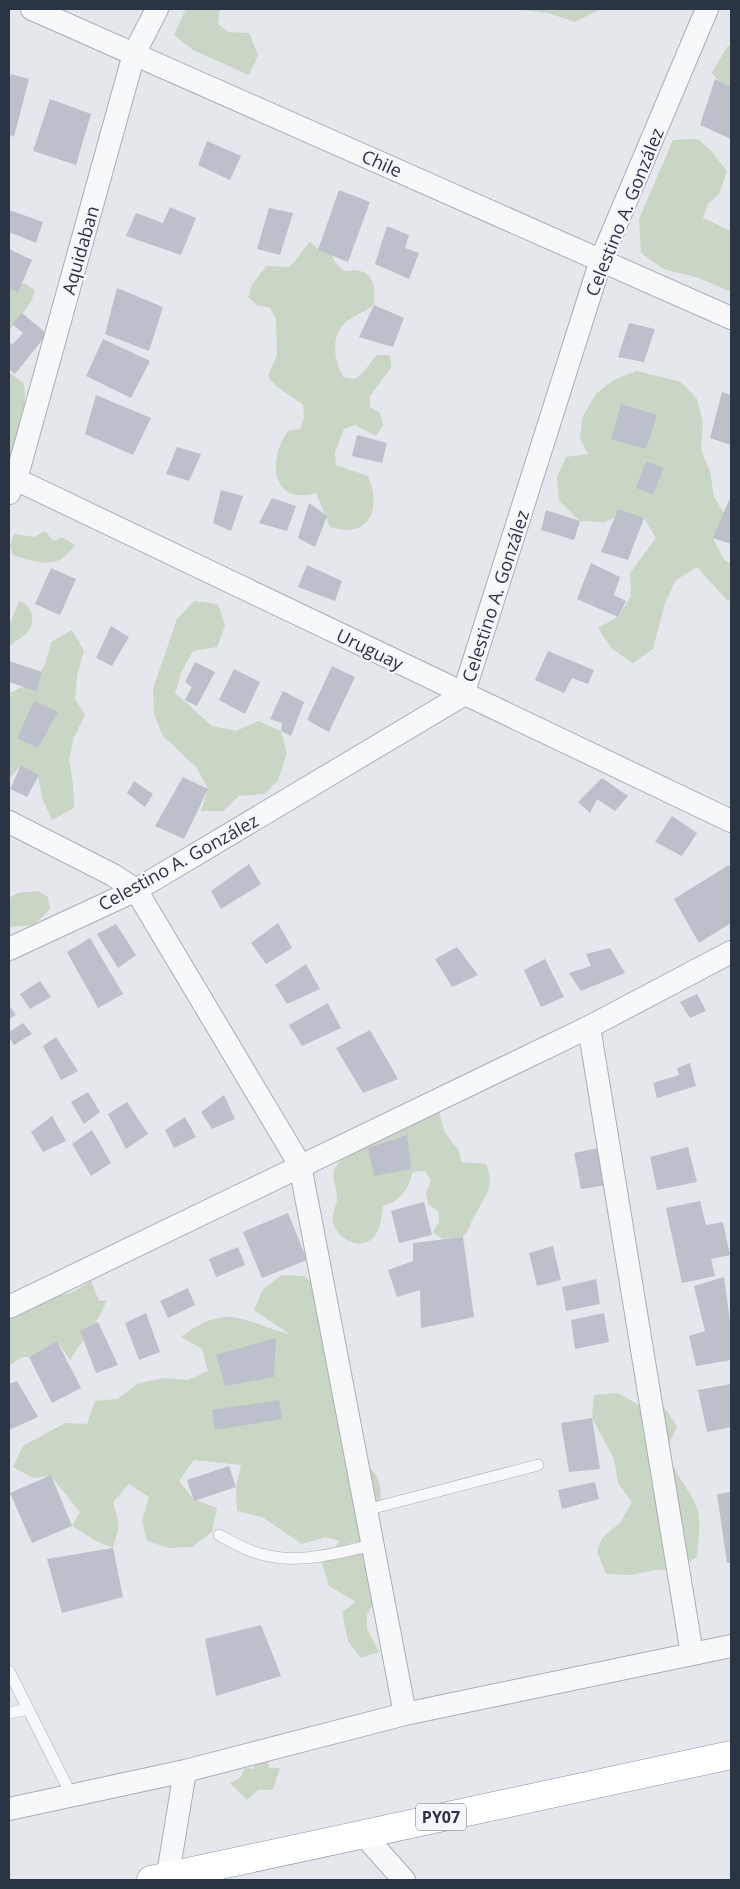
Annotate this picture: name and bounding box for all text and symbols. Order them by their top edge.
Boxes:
street label: Celestino A. González [579,124,669,300]
street label: Chile [358,144,406,182]
street label: Aquidaban [56,203,104,297]
street label: Celestino A. González [456,507,534,685]
street label: Uruguay [333,623,408,676]
street label: Celestino A. González [94,808,262,916]
road number: PY07 [416,1804,466,1830]

